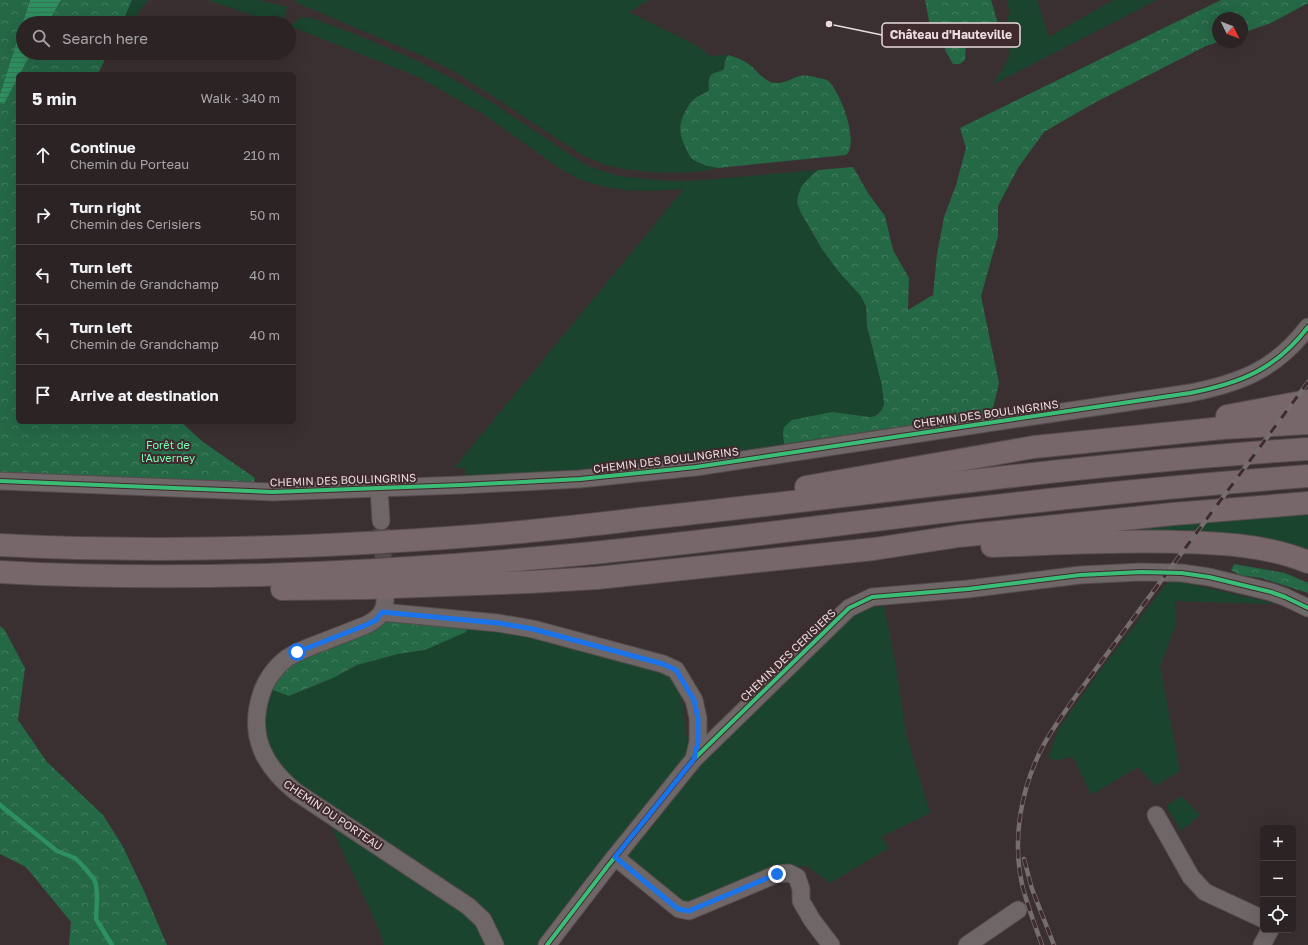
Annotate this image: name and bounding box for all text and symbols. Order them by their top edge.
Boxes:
north arrow [1212,12,1248,48]
search box [16,16,296,60]
callout: Château d'Hauteville [882,23,1020,47]
icon: search [30,27,52,49]
text: Château d'Hauteville [890,27,1012,42]
text: Search here [62,29,148,47]
text: 5 min [32,88,76,109]
text: Walk · 340 m [200,90,280,106]
text: Continue [70,138,136,156]
icon: ahead [32,144,54,166]
text: 210 m [243,147,280,163]
text: Chemin du Porteau [70,156,189,172]
text: Turn right [70,198,141,216]
icon: right [32,204,54,226]
text: 50 m [250,207,280,223]
text: Chemin des Cerisiers [70,216,201,232]
text: Turn left [70,258,132,276]
icon: left [32,264,54,286]
text: 40 m [249,267,280,283]
text: Chemin de Grandchamp [70,276,219,292]
text: Turn left [70,318,132,336]
icon: left [32,324,54,346]
text: 40 m [249,327,280,343]
text: Chemin de Grandchamp [70,336,219,352]
icon: arrive [32,384,54,406]
text: Arrive at destination [70,386,219,404]
street label: CHEMIN DES BOULINGRINS [913,397,1059,430]
park label: Forêt de l'Auverney [141,438,195,464]
street label: CHEMIN DES BOULINGRINS [592,444,739,475]
street label: CHEMIN DES BOULINGRINS [270,470,416,489]
street label: CHEMIN DES CERISIERS [737,606,838,704]
route start [288,643,306,661]
street label: CHEMIN DU PORTEAU [281,777,385,853]
map controls [1260,825,1296,933]
button: + [1260,825,1296,861]
button: − [1260,861,1296,897]
route end [768,865,786,883]
button: locate [1260,897,1296,933]

